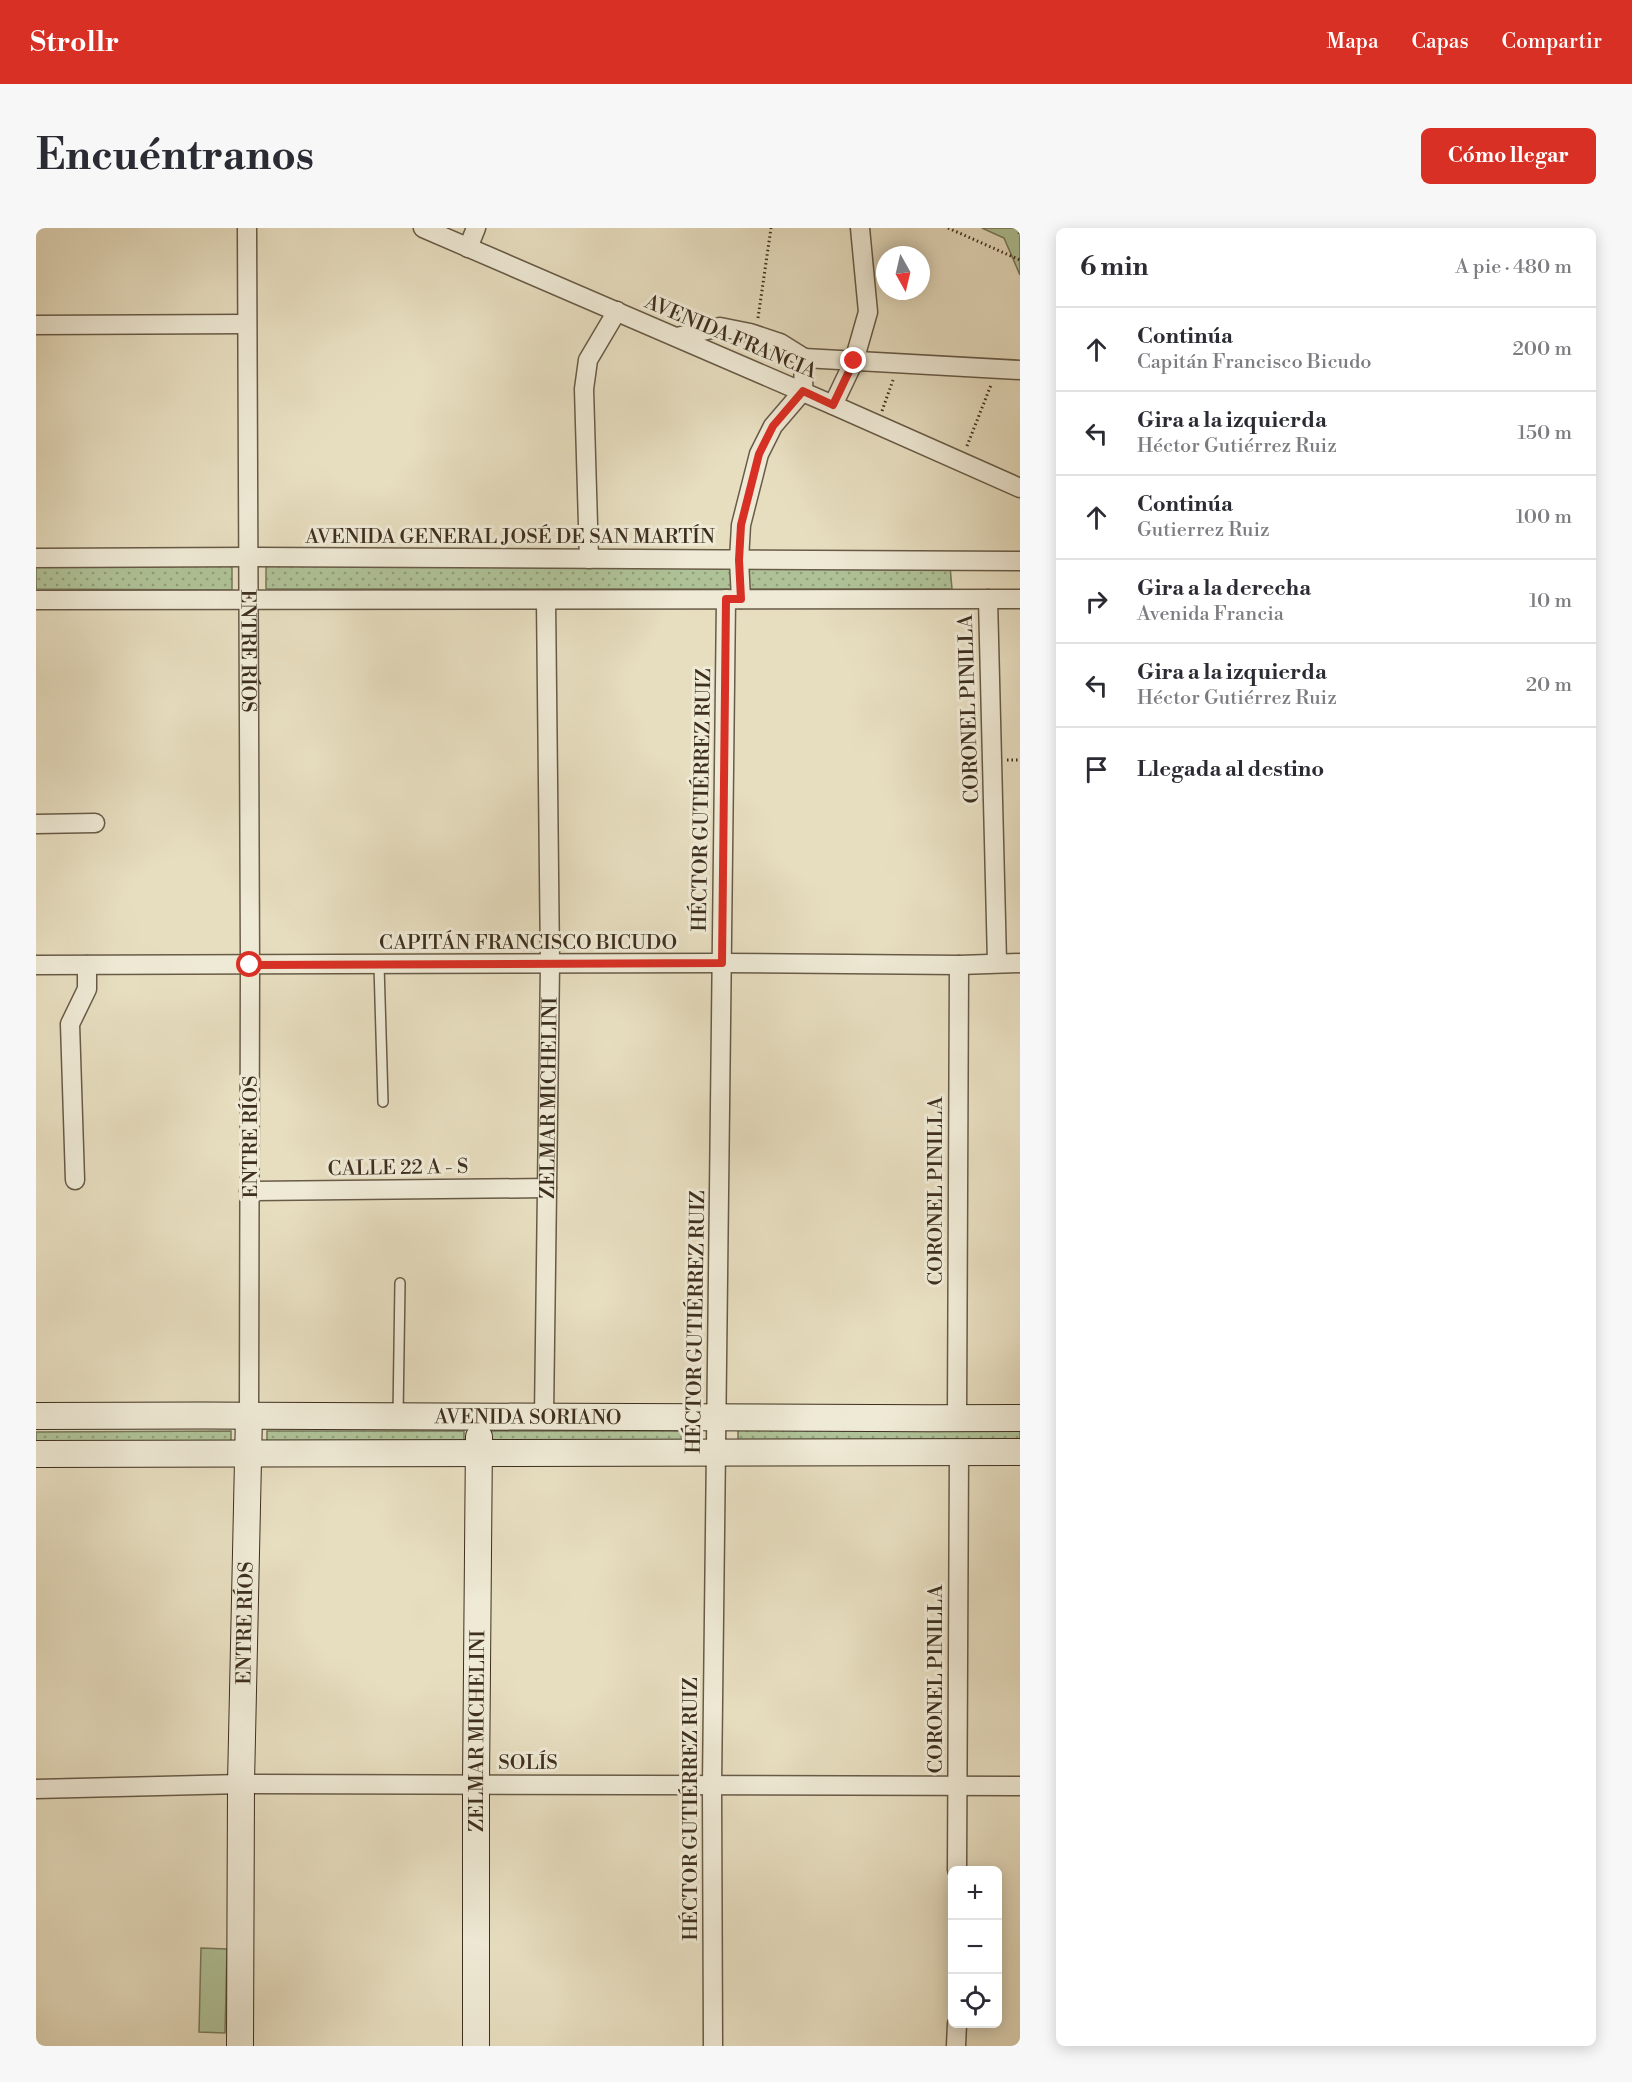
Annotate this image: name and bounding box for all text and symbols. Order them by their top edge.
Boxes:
text: Strollr [30,25,119,60]
text: Mapa [1327,29,1379,55]
text: Capas [1412,29,1469,55]
text: Compartir [1502,29,1602,55]
button: Cómo llegar [1421,128,1596,184]
text: Encuéntranos [36,130,314,183]
north arrow [876,246,930,300]
text: 6 min [1080,251,1148,283]
text: A pie · 480 m [1455,255,1572,280]
street label: AVENIDA FRANCIA [640,289,821,385]
text: Continúa [1137,323,1233,350]
icon: ahead [1080,333,1113,366]
text: 200 m [1512,337,1572,362]
route end [840,347,866,373]
text: Capitán Francisco Bicudo [1137,350,1372,375]
text: Gira a la izquierda [1137,407,1327,434]
icon: left [1080,417,1113,450]
text: 150 m [1517,421,1572,446]
text: Héctor Gutiérrez Ruiz [1137,434,1337,459]
text: Continúa [1137,491,1233,518]
icon: ahead [1080,501,1113,534]
text: 100 m [1516,505,1572,530]
text: Gutierrez Ruiz [1137,518,1270,543]
street label: AVENIDA GENERAL JOSÉ DE SAN MARTÍN [304,524,715,550]
text: Gira a la derecha [1137,575,1311,602]
icon: right [1080,585,1113,618]
street label: ENTRE RÍOS [234,589,261,713]
text: 10 m [1529,589,1572,614]
text: Avenida Francia [1137,602,1284,627]
street label: CORONEL PINILLA [954,613,985,804]
text: Gira a la izquierda [1137,659,1327,686]
street label: HÉCTOR GUTIÉRREZ RUIZ [687,668,717,932]
icon: left [1080,669,1113,702]
text: 20 m [1526,673,1572,698]
text: Héctor Gutiérrez Ruiz [1137,686,1337,711]
icon: arrive [1080,753,1113,786]
text: Llegada al destino [1137,756,1324,783]
street label: CAPITÁN FRANCISCO BICUDO [379,930,677,956]
route start [236,951,262,977]
street label: ZELMAR MICHELINI [536,997,564,1199]
street label: ENTRE RÍOS [238,1075,264,1199]
street label: CORONEL PINILLA [924,1095,949,1285]
street label: CALLE 22 A - S [327,1155,469,1182]
street label: HÉCTOR GUTIÉRREZ RUIZ [681,1190,711,1454]
street label: AVENIDA SORIANO [433,1405,622,1431]
street label: ENTRE RÍOS [232,1561,260,1685]
street label: CORONEL PINILLA [924,1583,949,1773]
street label: ZELMAR MICHELINI [465,1630,491,1832]
street label: HÉCTOR GUTIÉRREZ RUIZ [678,1677,704,1941]
street label: SOLÍS [498,1750,558,1776]
map controls [948,1866,1002,2028]
button: + [948,1866,1002,1920]
button: − [948,1920,1002,1974]
button: locate [948,1974,1002,2028]

